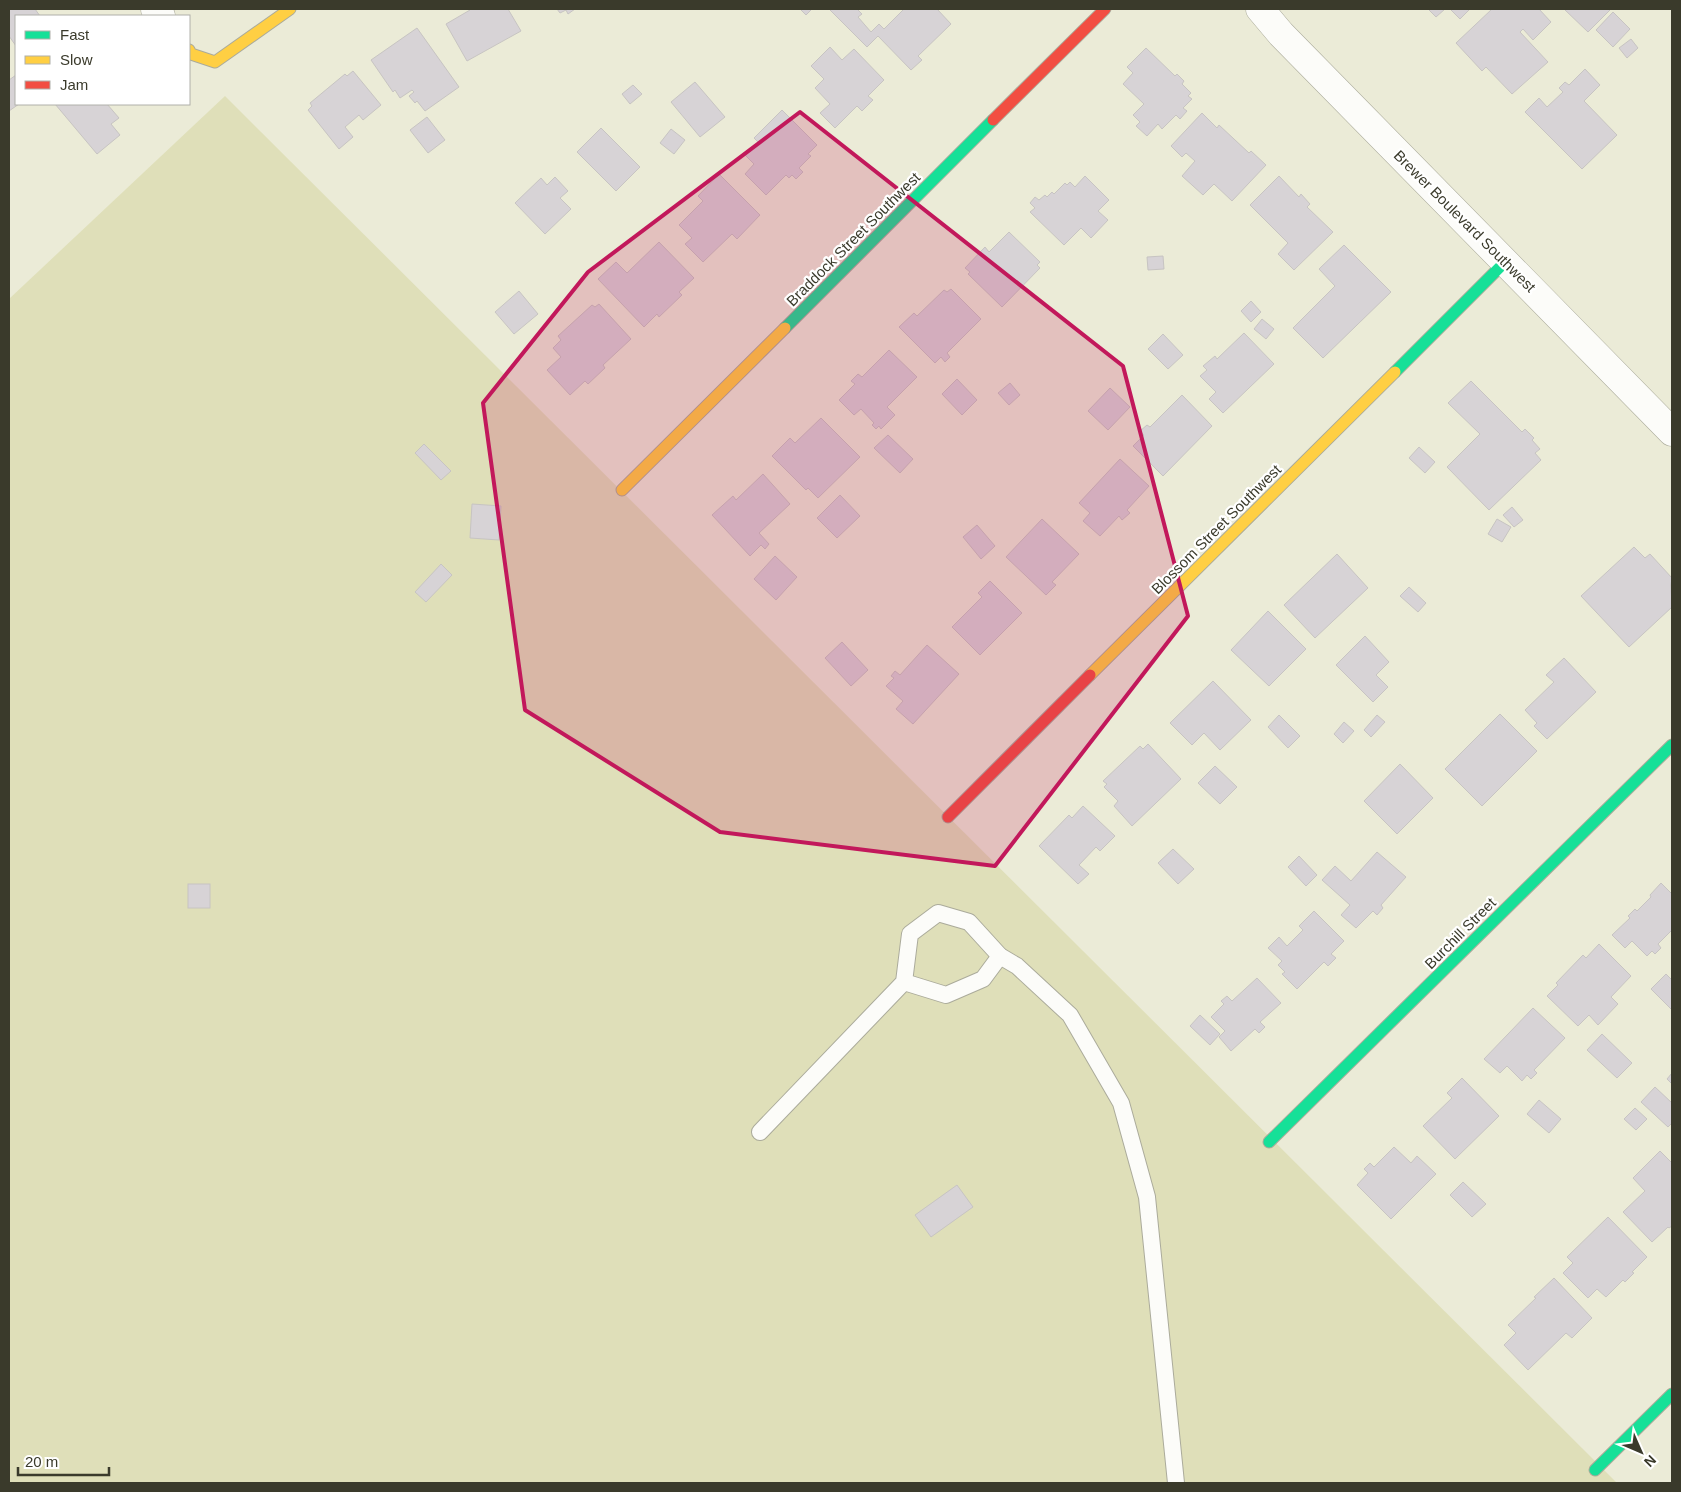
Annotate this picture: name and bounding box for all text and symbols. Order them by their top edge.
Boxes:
legend [15,15,190,105]
text: Fast [60,26,90,43]
text: Slow [60,51,93,68]
text: Jam [60,76,88,93]
street label: Brewer Boulevard Southwest [1391,147,1540,296]
street label: Braddock Street Southwest [783,168,924,309]
street label: Blossom Street Southwest [1148,460,1285,597]
street label: Burchill Street [1421,893,1500,972]
north arrow [1616,1427,1666,1477]
scale bar [18,1444,109,1476]
text: N [1641,1452,1659,1470]
text: 20 m [25,1453,58,1470]

